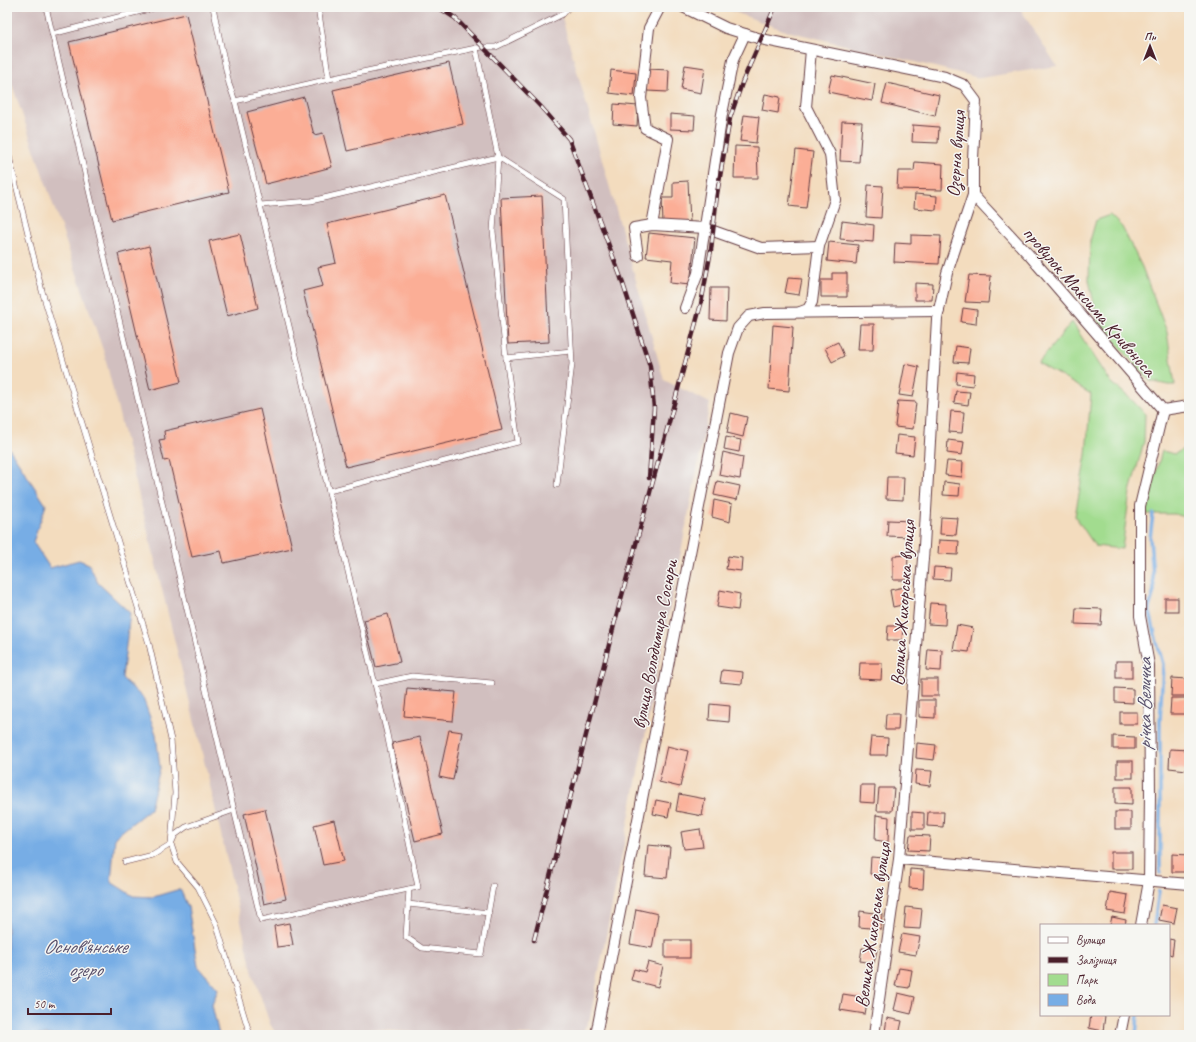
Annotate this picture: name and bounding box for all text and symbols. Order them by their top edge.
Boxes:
north arrow [1130,26,1170,66]
text: Пн [1144,29,1157,43]
street label: Озерна вулиця [941,108,971,198]
street label: провулок Максима Кривоноса [1017,222,1162,383]
street label: Велика Жихорська вулиця [885,518,921,687]
street label: вулиця Володимира Сосюри [627,556,683,731]
water label: річка Величка [1132,656,1157,751]
street label: Велика Жихорська вулиця [850,840,897,1009]
legend [1040,924,1170,1016]
text: Вулиця [1076,932,1105,948]
water label: Основ'янське озеро [43,934,130,982]
text: Залізниця [1076,952,1117,968]
text: Парк [1076,972,1099,988]
scale bar [28,990,111,1016]
text: Вода [1076,992,1097,1008]
text: 50 m [34,996,56,1012]

